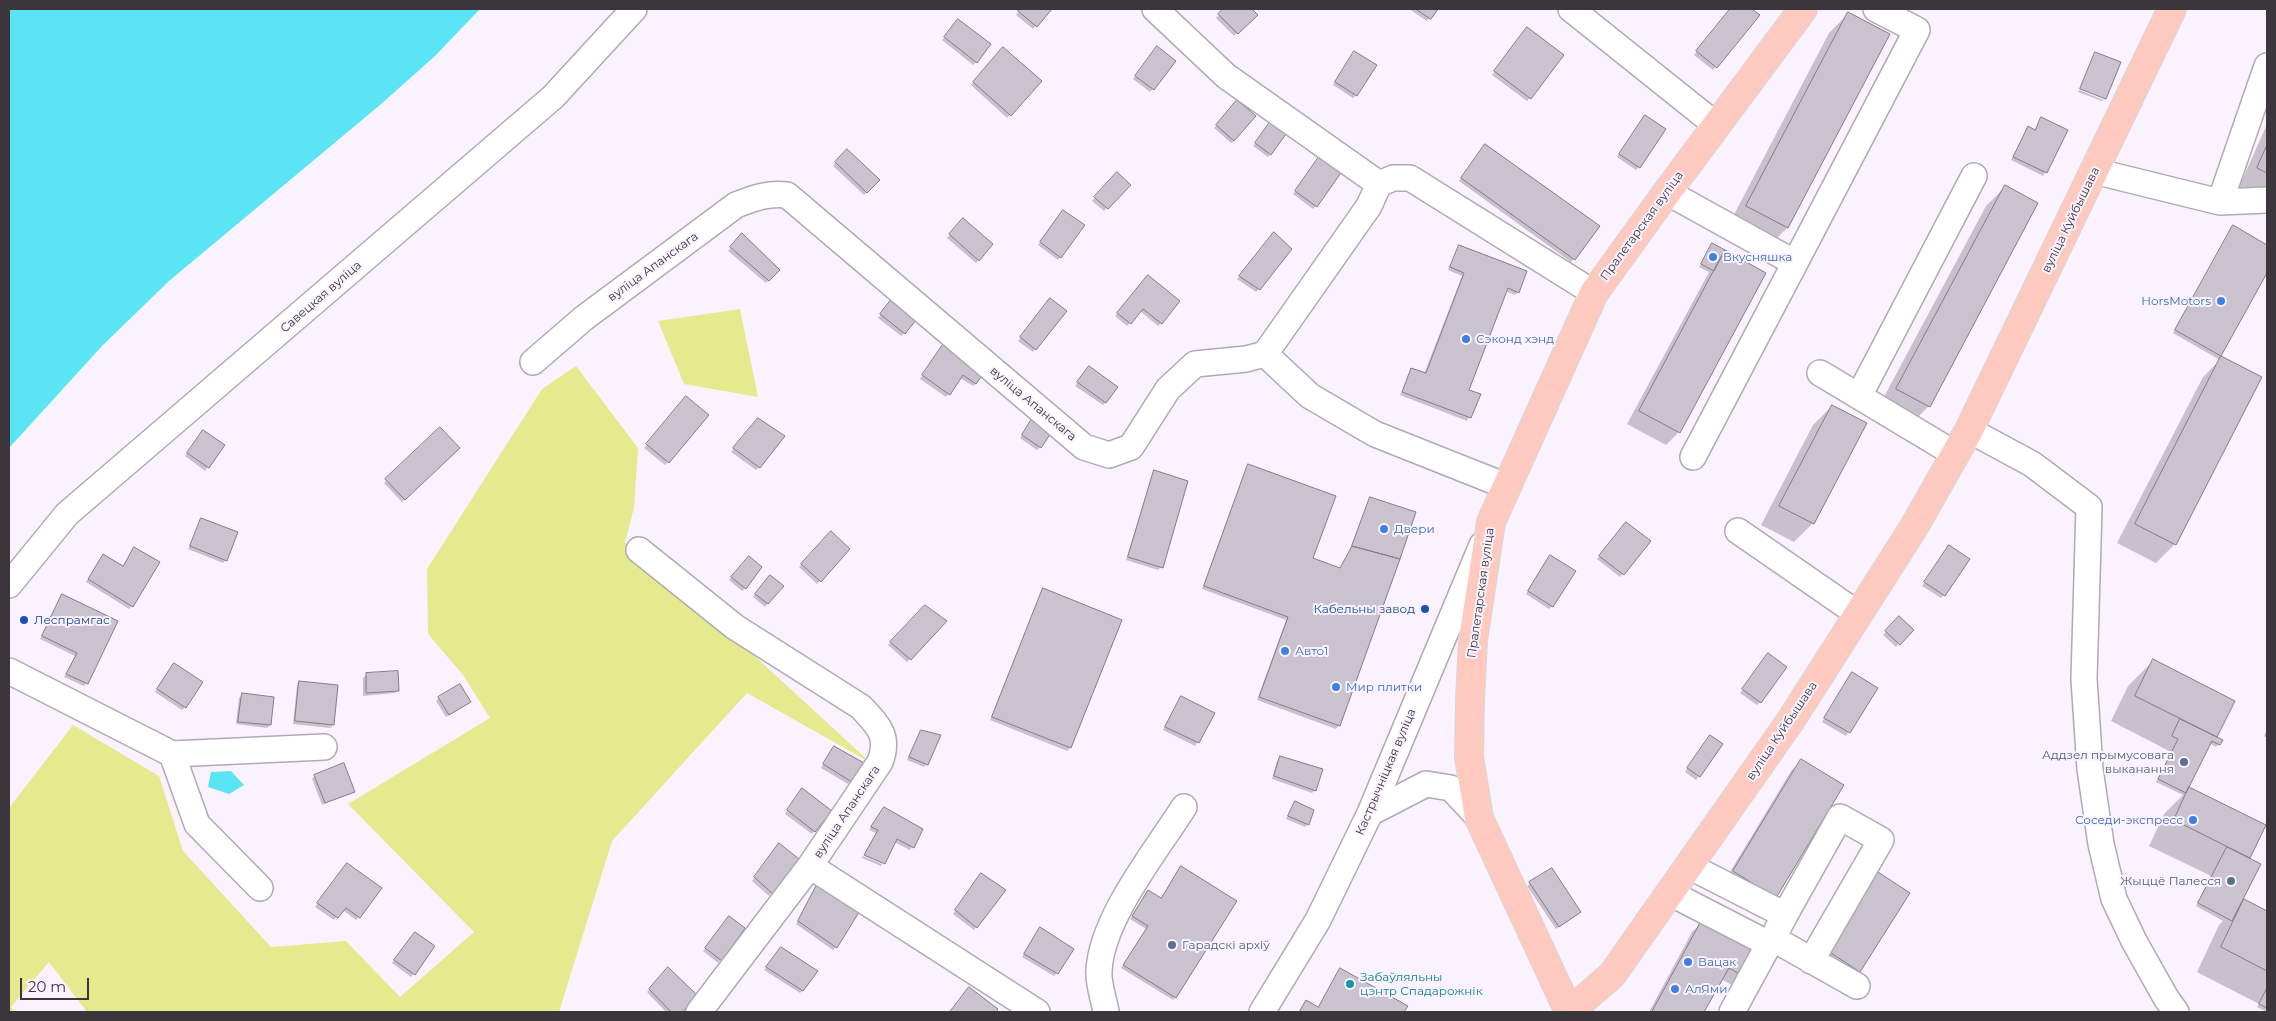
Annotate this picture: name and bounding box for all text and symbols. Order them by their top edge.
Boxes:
street label: вуліца Куйбышава [2039,165,2103,275]
street label: Пралетарская вуліца [1598,169,1686,283]
street label: вуліца Апанскага [605,229,701,305]
place label: Вкусняшка [1723,250,1792,264]
marker: Вкусняшка [1707,251,1719,263]
street label: Савецкая вуліца [278,258,364,336]
place label: HorsMotors [2141,294,2211,308]
marker: HorsMotors [2215,295,2227,307]
place label: Сэконд хэнд [1476,332,1554,346]
marker: Сэконд хэнд [1460,333,1472,345]
street label: вуліца Апанскага [987,364,1079,444]
place label: Двери [1394,522,1435,536]
marker: Двери [1378,523,1390,535]
street label: Пралетарская вуліца [1465,527,1497,659]
place label: Кабельны завод [1313,602,1415,616]
marker: Кабельны завод [1419,603,1431,615]
place label: Леспрамгас [34,613,110,627]
marker: Леспрамгас [18,614,30,626]
place label: Авто1 [1295,644,1328,658]
marker: Авто1 [1279,645,1291,657]
street label: вуліца Куйбышава [1744,679,1820,783]
place label: Мир плитки [1346,680,1422,694]
marker: Мир плитки [1330,681,1342,693]
street label: Кастрычніцкая вуліца [1353,707,1419,837]
place label: Аддзел прымусовага выканання [2042,748,2174,776]
marker: Аддзел прымусовага выканання [2178,756,2190,768]
street label: вуліца Апанскага [811,763,883,861]
place label: Соседи-экспресс [2075,813,2183,827]
marker: Соседи-экспресс [2187,814,2199,826]
place label: Жыццё Палесся [2120,874,2221,888]
marker: Жыццё Палесся [2225,875,2237,887]
place label: Гарадскі архіў [1182,938,1270,952]
marker: Гарадскі архіў [1166,939,1178,951]
place label: Вацак [1698,955,1736,969]
marker: Вацак [1682,956,1694,968]
scale bar [22,968,91,1000]
place label: Забаўляльны цэнтр Спадарожнік [1360,970,1483,998]
text: 20 m [28,977,66,996]
marker: Забаўляльны цэнтр Спадарожнік [1344,978,1356,990]
place label: АлЯми [1685,982,1728,996]
marker: АлЯми [1669,983,1681,995]

